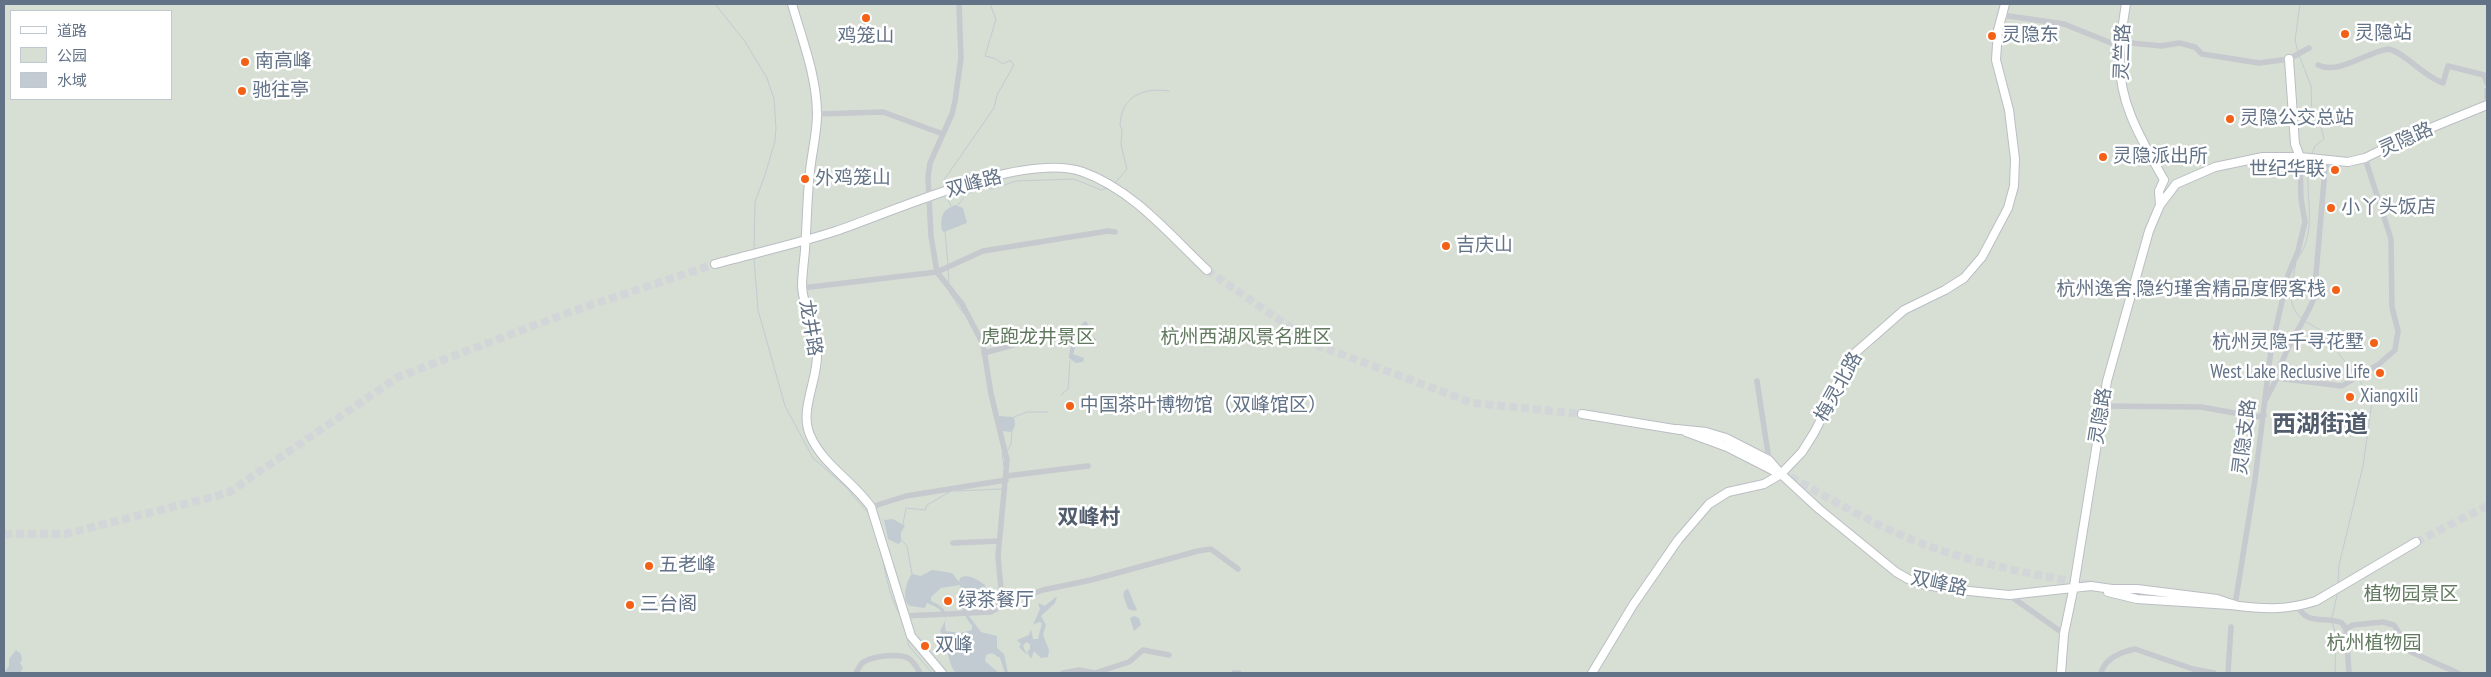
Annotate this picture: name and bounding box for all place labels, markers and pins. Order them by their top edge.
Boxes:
marker: 鸡笼山 [860,12,872,24]
place label: 灵隐站 [2355,23,2412,45]
place label: 灵隐东 [2002,25,2059,47]
place label: 鸡笼山 [838,26,894,48]
marker: 灵隐站 [2339,28,2351,40]
marker: 灵隐东 [1986,30,1998,42]
place label: 南高峰 [255,51,312,73]
marker: 南高峰 [239,56,251,68]
place label: 驰往亭 [252,80,309,102]
marker: 驰往亭 [236,85,248,97]
place label: 灵隐公交总站 [2240,108,2354,130]
marker: 灵隐公交总站 [2224,113,2236,125]
place label: 灵隐派出所 [2113,146,2208,168]
marker: 灵隐派出所 [2097,151,2109,163]
place label: 世纪华联 [2249,159,2325,181]
marker: 世纪华联 [2329,164,2341,176]
place label: 外鸡笼山 [815,168,891,190]
marker: 外鸡笼山 [799,173,811,185]
place label: 小丫头饭店 [2341,197,2436,219]
marker: 小丫头饭店 [2325,202,2337,214]
place label: 吉庆山 [1456,235,1513,257]
marker: 吉庆山 [1440,240,1452,252]
place label: 杭州逸舍.隐约瑾舍精品度假客栈 [2057,279,2326,301]
marker: 杭州逸舍.隐约瑾舍精品度假客栈 [2330,284,2342,296]
place label: 杭州灵隐千寻花墅 [2212,332,2364,354]
marker: 杭州灵隐千寻花墅 [2368,337,2380,349]
place label: West Lake Reclusive Life [2210,362,2370,384]
marker: West Lake Reclusive Life [2374,367,2386,379]
place label: Xiangxili [2360,386,2418,408]
marker: Xiangxili [2344,391,2356,403]
place label: 中国茶叶博物馆（双峰馆区） [1080,395,1327,417]
marker: 中国茶叶博物馆（双峰馆区） [1064,400,1076,412]
place label: 五老峰 [659,555,716,577]
marker: 五老峰 [643,560,655,572]
place label: 绿茶餐厅 [958,590,1034,612]
place label: 三台阁 [640,594,697,616]
marker: 绿茶餐厅 [942,595,954,607]
marker: 三台阁 [624,599,636,611]
place label: 双峰 [935,635,973,657]
marker: 双峰 [919,640,931,652]

